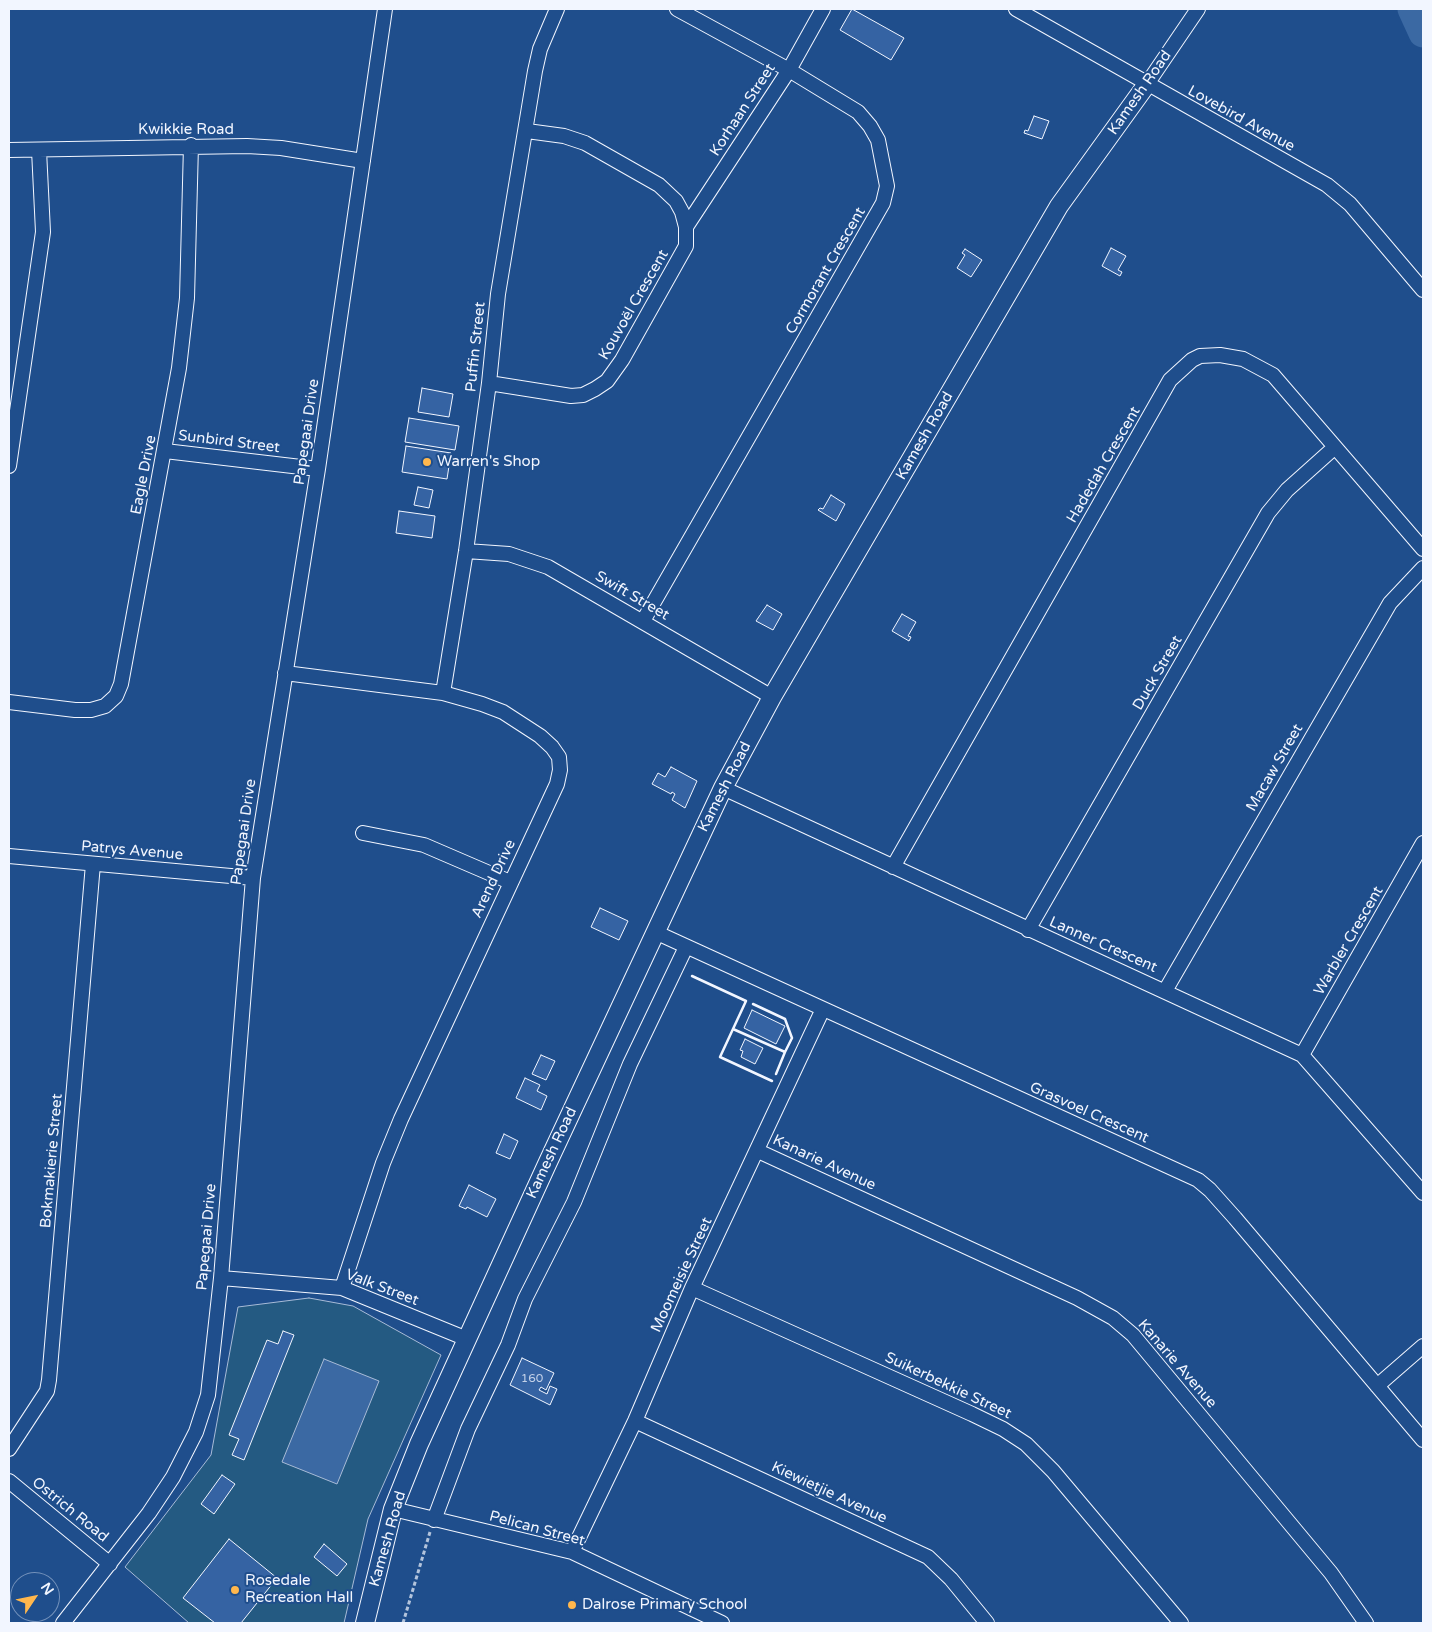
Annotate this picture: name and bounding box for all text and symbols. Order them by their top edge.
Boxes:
street label: Kamesh Road [1104,47,1176,139]
street label: Korhaan Street [706,60,780,160]
street label: Lovebird Avenue [1184,82,1298,156]
street label: Kwikkie Road [138,121,234,139]
street label: Cormorant Crescent [782,204,870,338]
street label: Kouvoël Crescent [595,247,673,363]
street label: Puffin Street [462,301,490,393]
street label: Papegaai Drive [291,378,323,486]
street label: Kamesh Road [893,389,957,483]
street label: Hadedah Crescent [1063,404,1145,526]
street label: Sunbird Street [177,427,281,457]
street label: Eagle Drive [127,434,161,516]
place label: Warren's Shop [437,453,540,471]
marker: Warren's Shop [421,456,433,468]
street label: Swift Street [592,568,672,624]
street label: Duck Street [1129,632,1187,714]
street label: Macaw Street [1243,721,1307,815]
street label: Kamesh Road [695,739,755,835]
street label: Papegaai Drive [228,778,260,886]
street label: Arend Drive [468,837,520,921]
street label: Patrys Avenue [80,838,184,864]
street label: Warbler Crescent [1311,883,1387,999]
street label: Lanner Crescent [1046,913,1160,977]
street label: Grasvoel Crescent [1027,1079,1151,1147]
street label: Bokmakierie Street [37,1093,67,1229]
street label: Kamesh Road [523,1104,581,1202]
street label: Kanarie Avenue [770,1131,878,1195]
street label: Papegaai Drive [193,1183,221,1291]
street label: Moomeisie Street [647,1215,717,1335]
street label: Valk Street [343,1266,421,1310]
street label: Kanarie Avenue [1134,1316,1220,1412]
street label: Suikerbekkie Street [882,1349,1014,1423]
house number: 160 [521,1372,543,1386]
street label: Kiewietjie Avenue [768,1458,890,1528]
street label: Ostrich Road [28,1474,112,1546]
street label: Kamesh Road [366,1489,410,1589]
street label: Pelican Street [487,1508,587,1550]
north arrow [10,1572,60,1622]
place label: Rosedale Recreation Hall [245,1572,353,1607]
text: N [37,1579,57,1598]
marker: Rosedale Recreation Hall [229,1584,241,1596]
place label: Dalrose Primary School [582,1596,747,1614]
marker: Dalrose Primary School [566,1599,578,1611]

